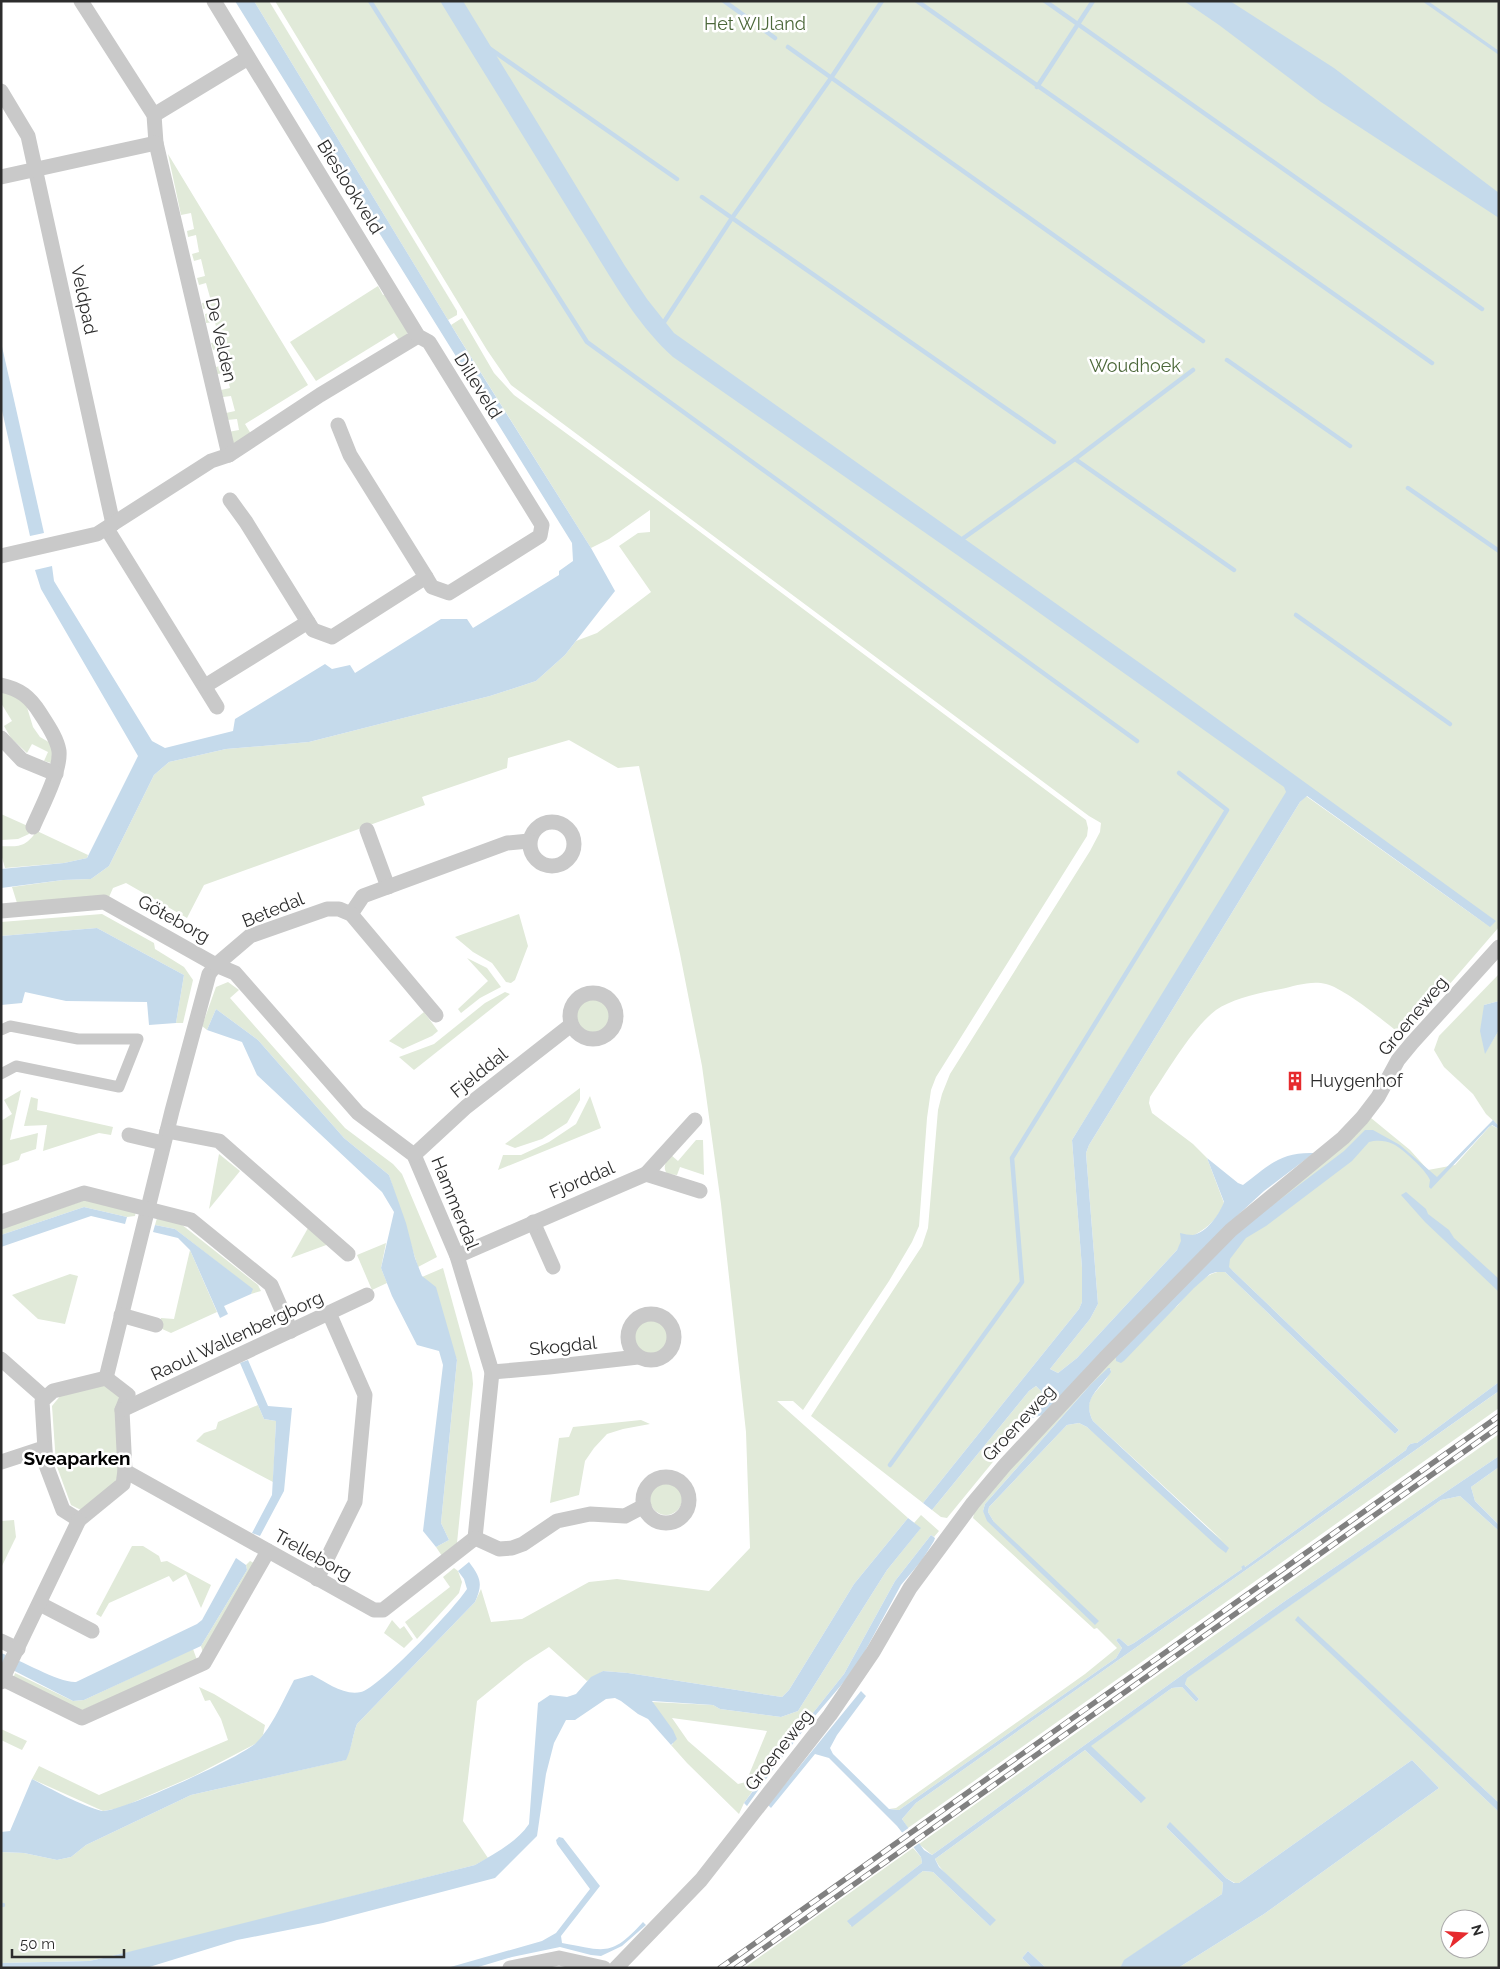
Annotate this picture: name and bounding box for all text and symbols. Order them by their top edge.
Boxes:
park label: Het WIJland [704,13,806,34]
street label: Bieslookveld [313,136,388,238]
street label: Veldpad [67,264,102,336]
street label: De Velden [202,296,241,384]
street label: Dilleveld [450,349,507,422]
park label: Woudhoek [1089,355,1181,376]
street label: Betedal [239,888,307,931]
street label: Göteborg [135,890,214,947]
street label: Groeneweg [1373,972,1452,1060]
street label: Fjelddal [446,1043,511,1102]
building icon: Huygenhof [1284,1070,1306,1092]
place label: Huygenhof [1310,1070,1404,1091]
street label: Hammerdal [427,1153,484,1253]
street label: Fjorddal [546,1156,618,1203]
street label: Raoul Wallenbergborg [147,1286,326,1385]
street label: Skogdal [528,1332,598,1359]
street label: Groeneweg [978,1380,1059,1465]
district label: Sveaparken [24,1447,131,1469]
street label: Trelleborg [271,1525,356,1584]
street label: Groeneweg [740,1705,817,1794]
north arrow [1440,1909,1490,1959]
text: N [1468,1923,1487,1938]
scale bar [12,1926,125,1958]
text: 50 m [20,1935,55,1953]

